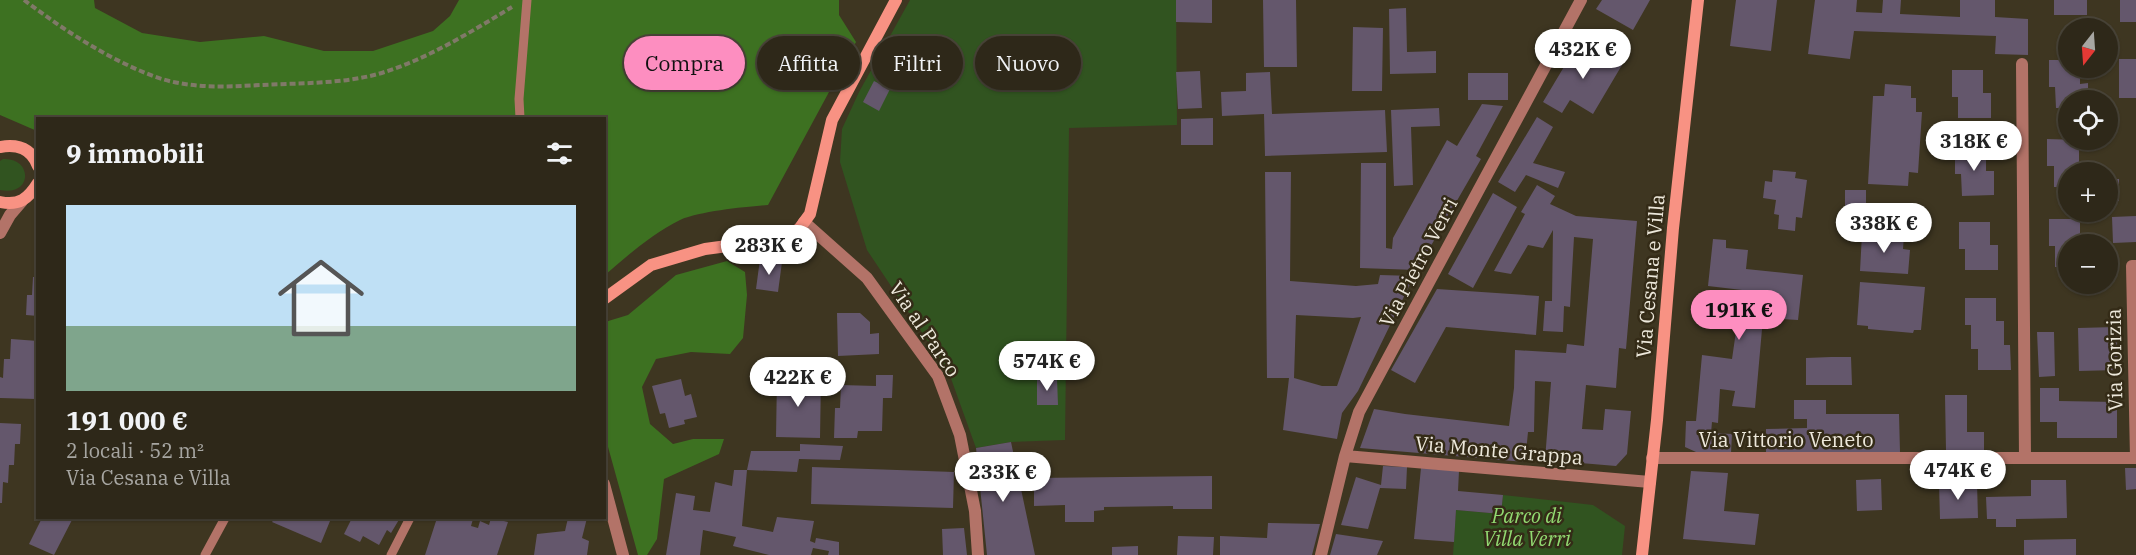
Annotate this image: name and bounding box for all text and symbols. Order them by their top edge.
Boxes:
north arrow [2058,18,2118,78]
map controls [2058,18,2118,294]
pin: 432K € [1534,29,1632,80]
text: 432K € [1549,35,1617,62]
chip: Compra [624,36,745,90]
chip: Affitta [757,36,860,90]
chip: Filtri [872,36,963,90]
chip: Nuovo [975,36,1081,90]
button: locate [2058,90,2118,150]
pin: 318K € [1925,121,2023,172]
text: 318K € [1940,127,2008,154]
text: 9 immobili [66,136,204,170]
icon: filters [543,137,576,170]
button: + [2058,162,2118,222]
street label: Via Pietro Verri [1373,193,1463,331]
street label: Via Cesana e Villa [1629,193,1671,359]
pin: 338K € [1835,203,1933,254]
text: 338K € [1850,209,1918,236]
pin: 283K € [720,225,818,276]
text: 283K € [735,231,803,258]
button: − [2058,234,2118,294]
icon: home [267,244,375,352]
street label: Via al Parco [883,276,967,382]
pin: 191K € [1690,290,1788,341]
text: 191K € [1705,296,1773,323]
street label: Via Gorizia [2100,308,2128,412]
pin: 574K € [998,341,1096,392]
text: 574K € [1013,347,1081,374]
pin: 422K € [749,357,847,408]
text: 422K € [764,363,832,390]
text: 191 000 € [66,403,188,437]
street label: Via Vittorio Veneto [1699,426,1873,453]
street label: Via Monte Grappa [1414,429,1584,471]
text: 2 locali · 52 m² [66,437,204,464]
pin: 474K € [1909,450,2007,501]
pin: 233K € [954,452,1052,503]
text: 474K € [1924,456,1992,483]
text: 233K € [969,458,1037,485]
text: Via Cesana e Villa [66,464,231,491]
park label: Parco di Villa Verri [1483,502,1571,552]

